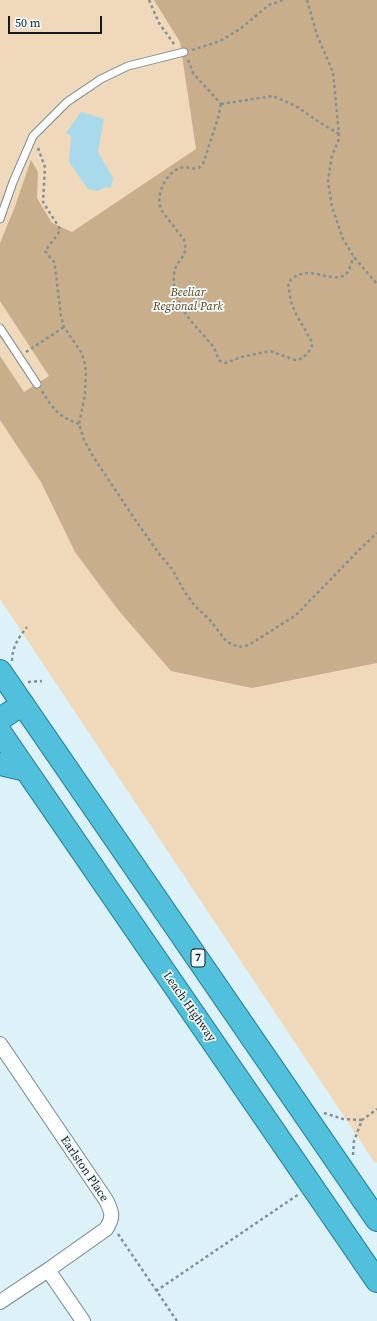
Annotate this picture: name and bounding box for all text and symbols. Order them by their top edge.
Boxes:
scale bar [10,8,104,34]
text: 50 m [15,15,41,31]
park label: Beeliar Regional Park [153,286,223,314]
road number: 7 [191,949,205,967]
street label: Leach Highway [160,969,218,1045]
street label: Earlston Place [57,1133,111,1205]

